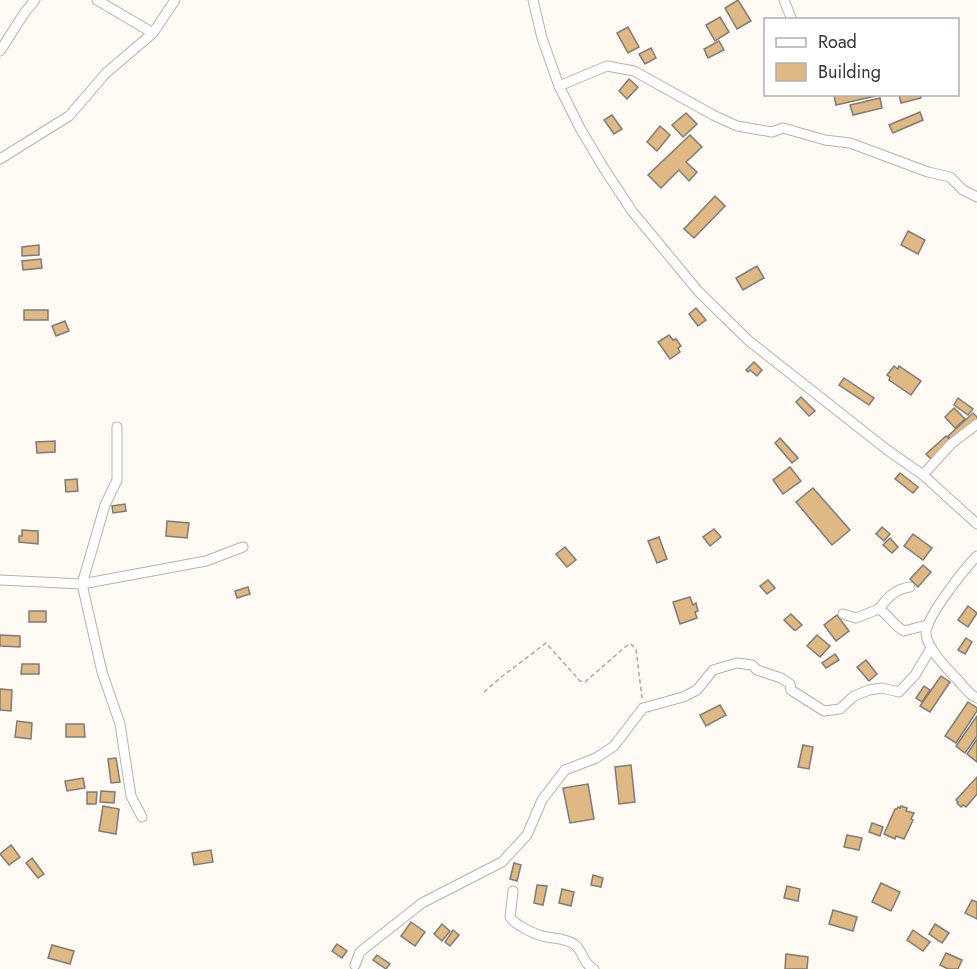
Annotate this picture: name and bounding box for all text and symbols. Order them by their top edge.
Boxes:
legend [764,18,959,96]
text: Road [818,29,857,55]
text: Building [818,59,881,85]

